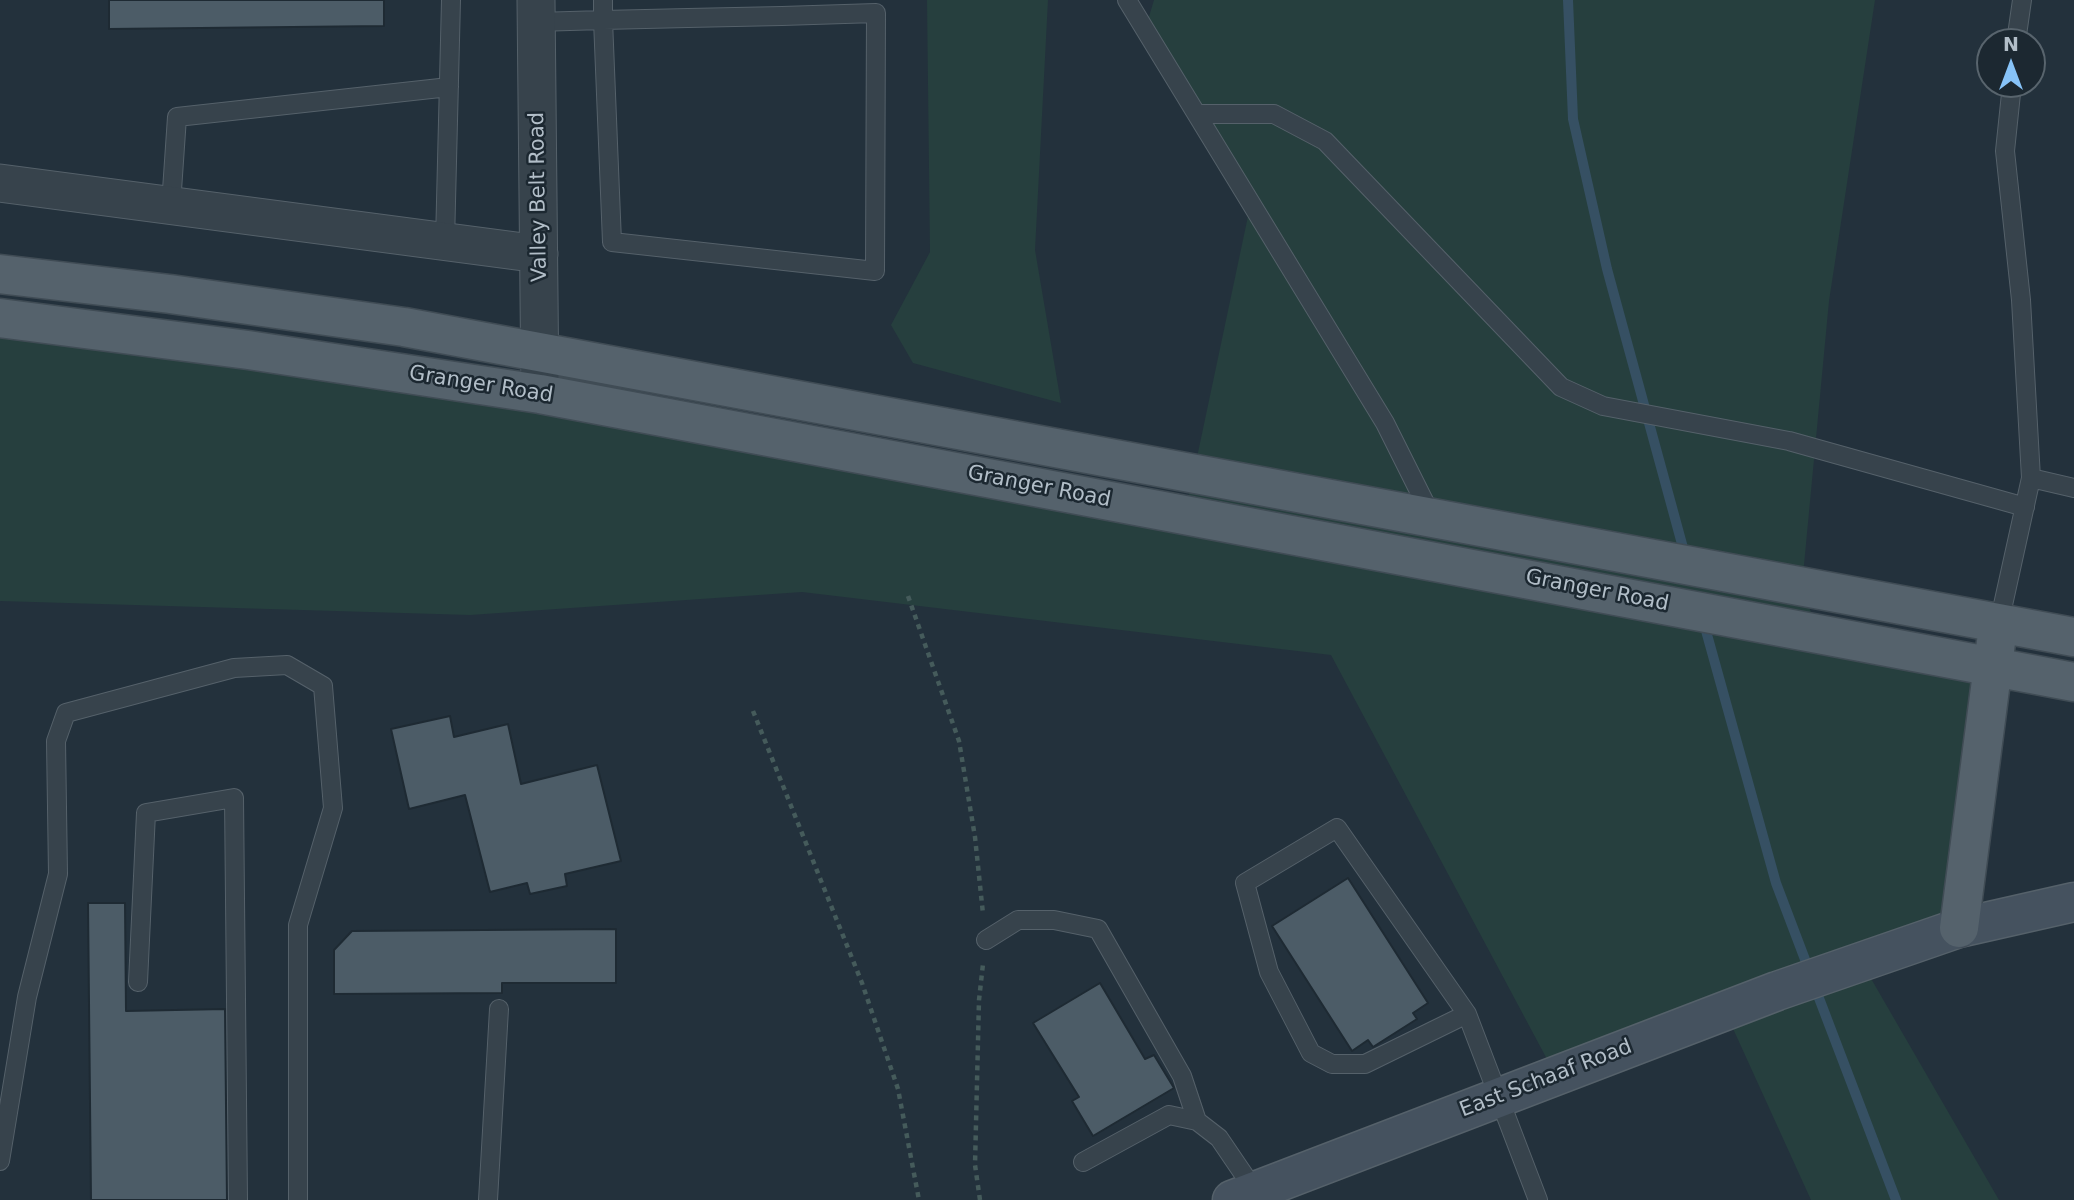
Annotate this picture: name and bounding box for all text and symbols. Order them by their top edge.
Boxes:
north arrow [1976,28,2046,98]
text: N [2003,33,2019,55]
street label: Valley Belt Road [525,112,553,282]
street label: Granger Road [407,361,555,409]
street label: Granger Road [965,461,1113,513]
street label: Granger Road [1523,565,1671,617]
street label: East Schaaf Road [1456,1035,1636,1123]

